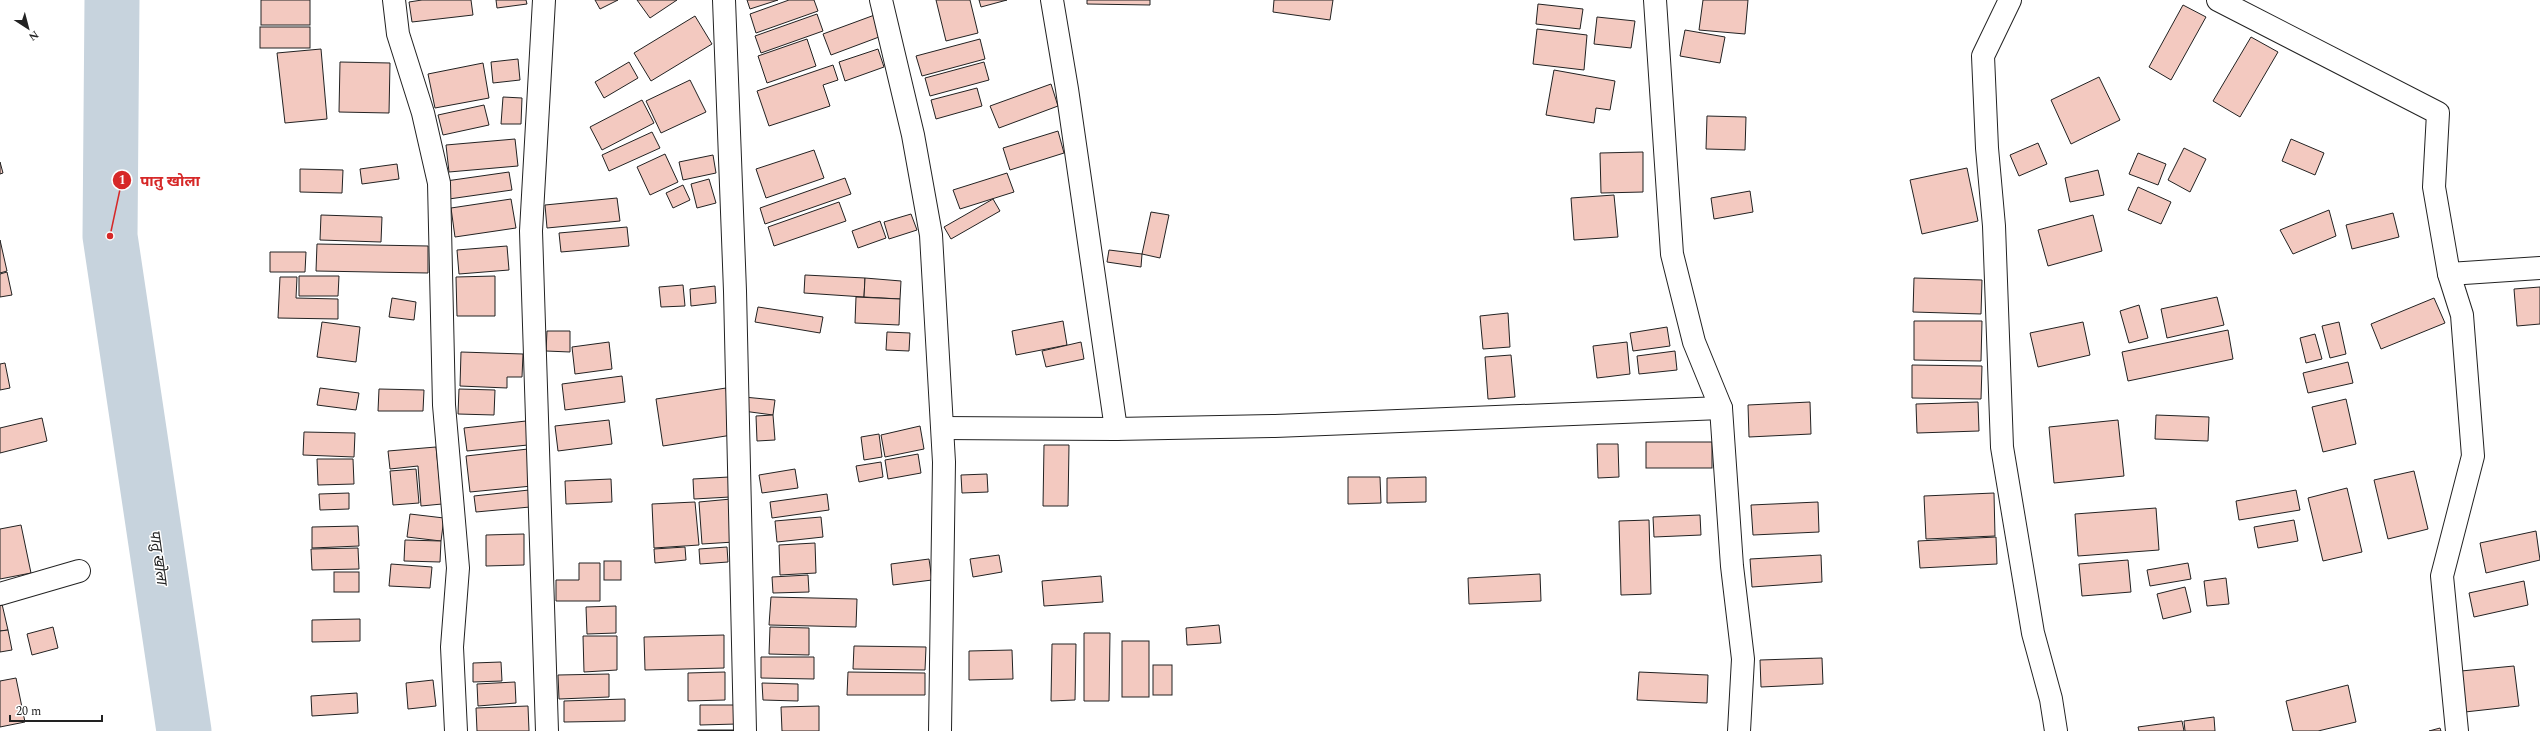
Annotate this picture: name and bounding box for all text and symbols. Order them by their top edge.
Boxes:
north arrow [8,8,48,48]
text: N [25,26,42,45]
callout: पातु खोला [112,167,208,194]
text: पातु खोला [140,170,200,193]
text: 1 [119,171,125,190]
water label: पातु खोला [143,528,174,589]
scale bar [10,697,102,723]
text: 20 m [16,702,41,721]

